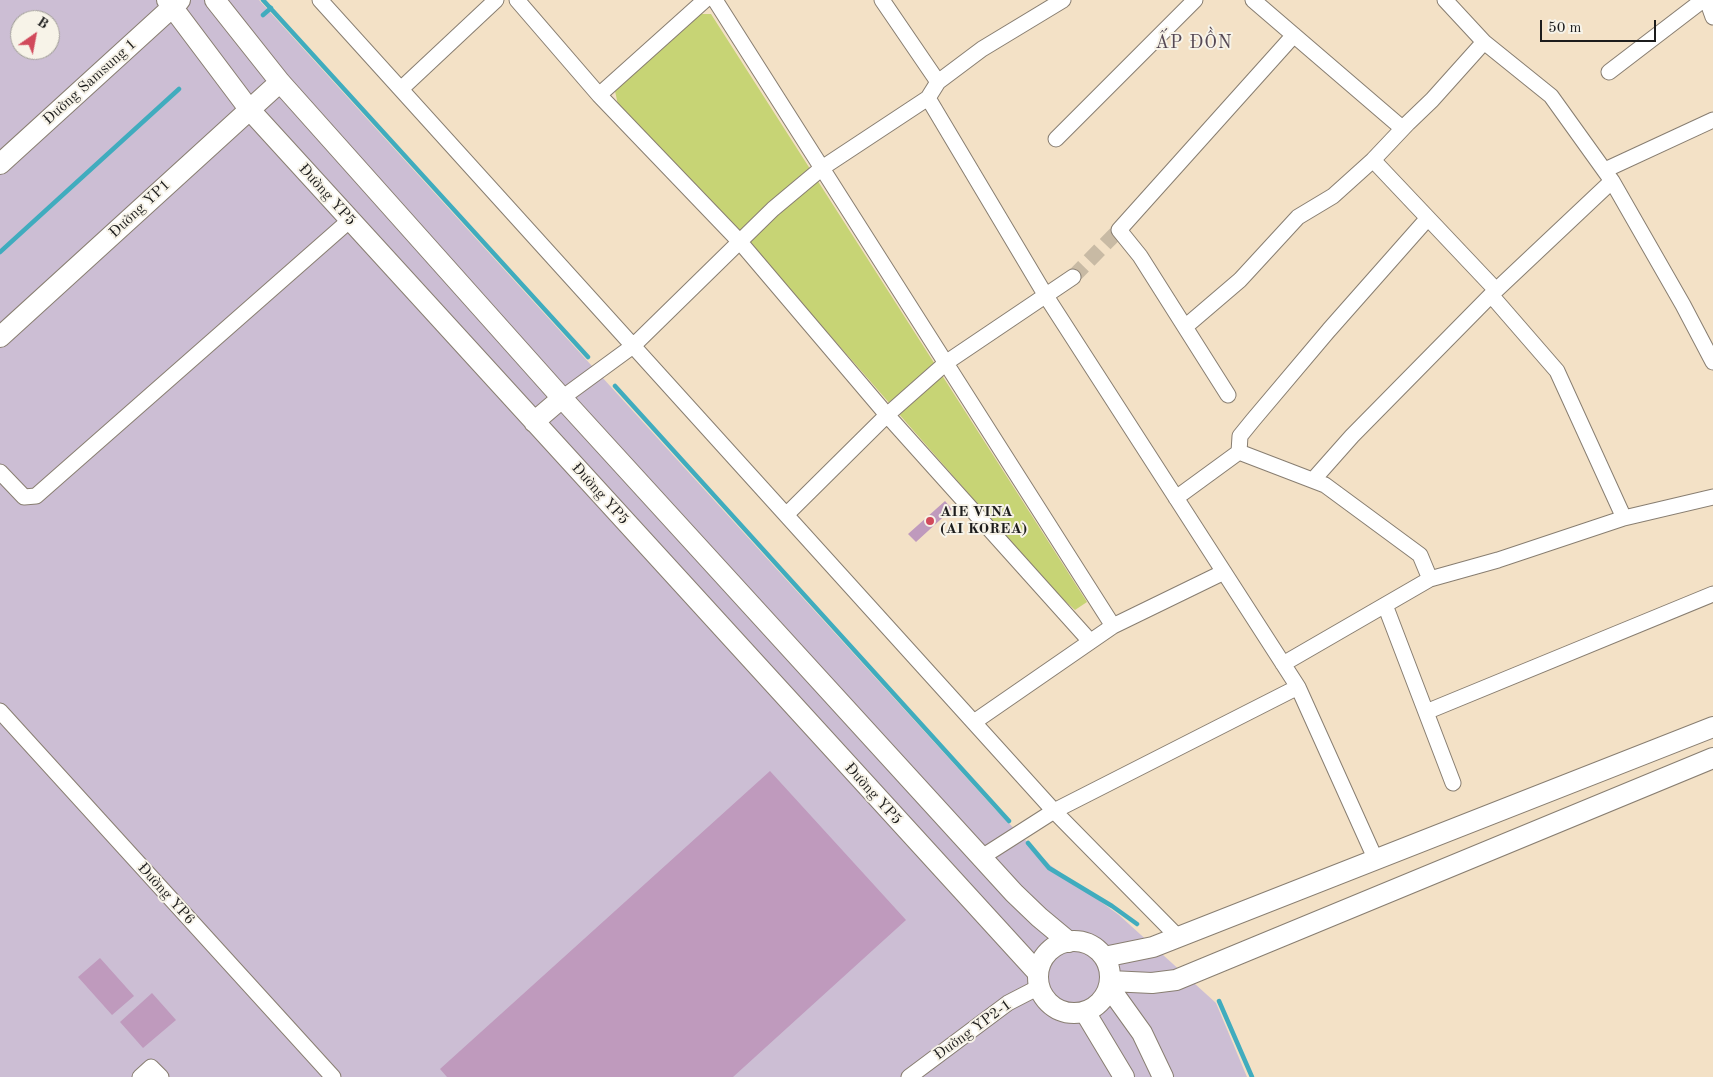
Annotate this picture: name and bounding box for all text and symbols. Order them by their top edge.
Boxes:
north arrow [10,10,60,60]
scale bar [1543,10,1659,42]
text: B [35,15,51,32]
text: 50 m [1548,21,1582,36]
district label: ẤP ĐỒN [1155,32,1233,54]
street label: Đường Samsung 1 [40,35,140,129]
street label: Đường YP5 [294,160,360,230]
street label: Đường YP1 [106,176,174,242]
street label: Đường YP5 [567,459,633,529]
place label: AIE VINA (AI KOREA) [940,503,1027,538]
marker: AIE VINA (AI KOREA) [924,515,936,527]
street label: Đường YP5 [840,759,906,829]
street label: Đường YP6 [133,859,199,929]
street label: Đường YP2-1 [931,996,1015,1064]

